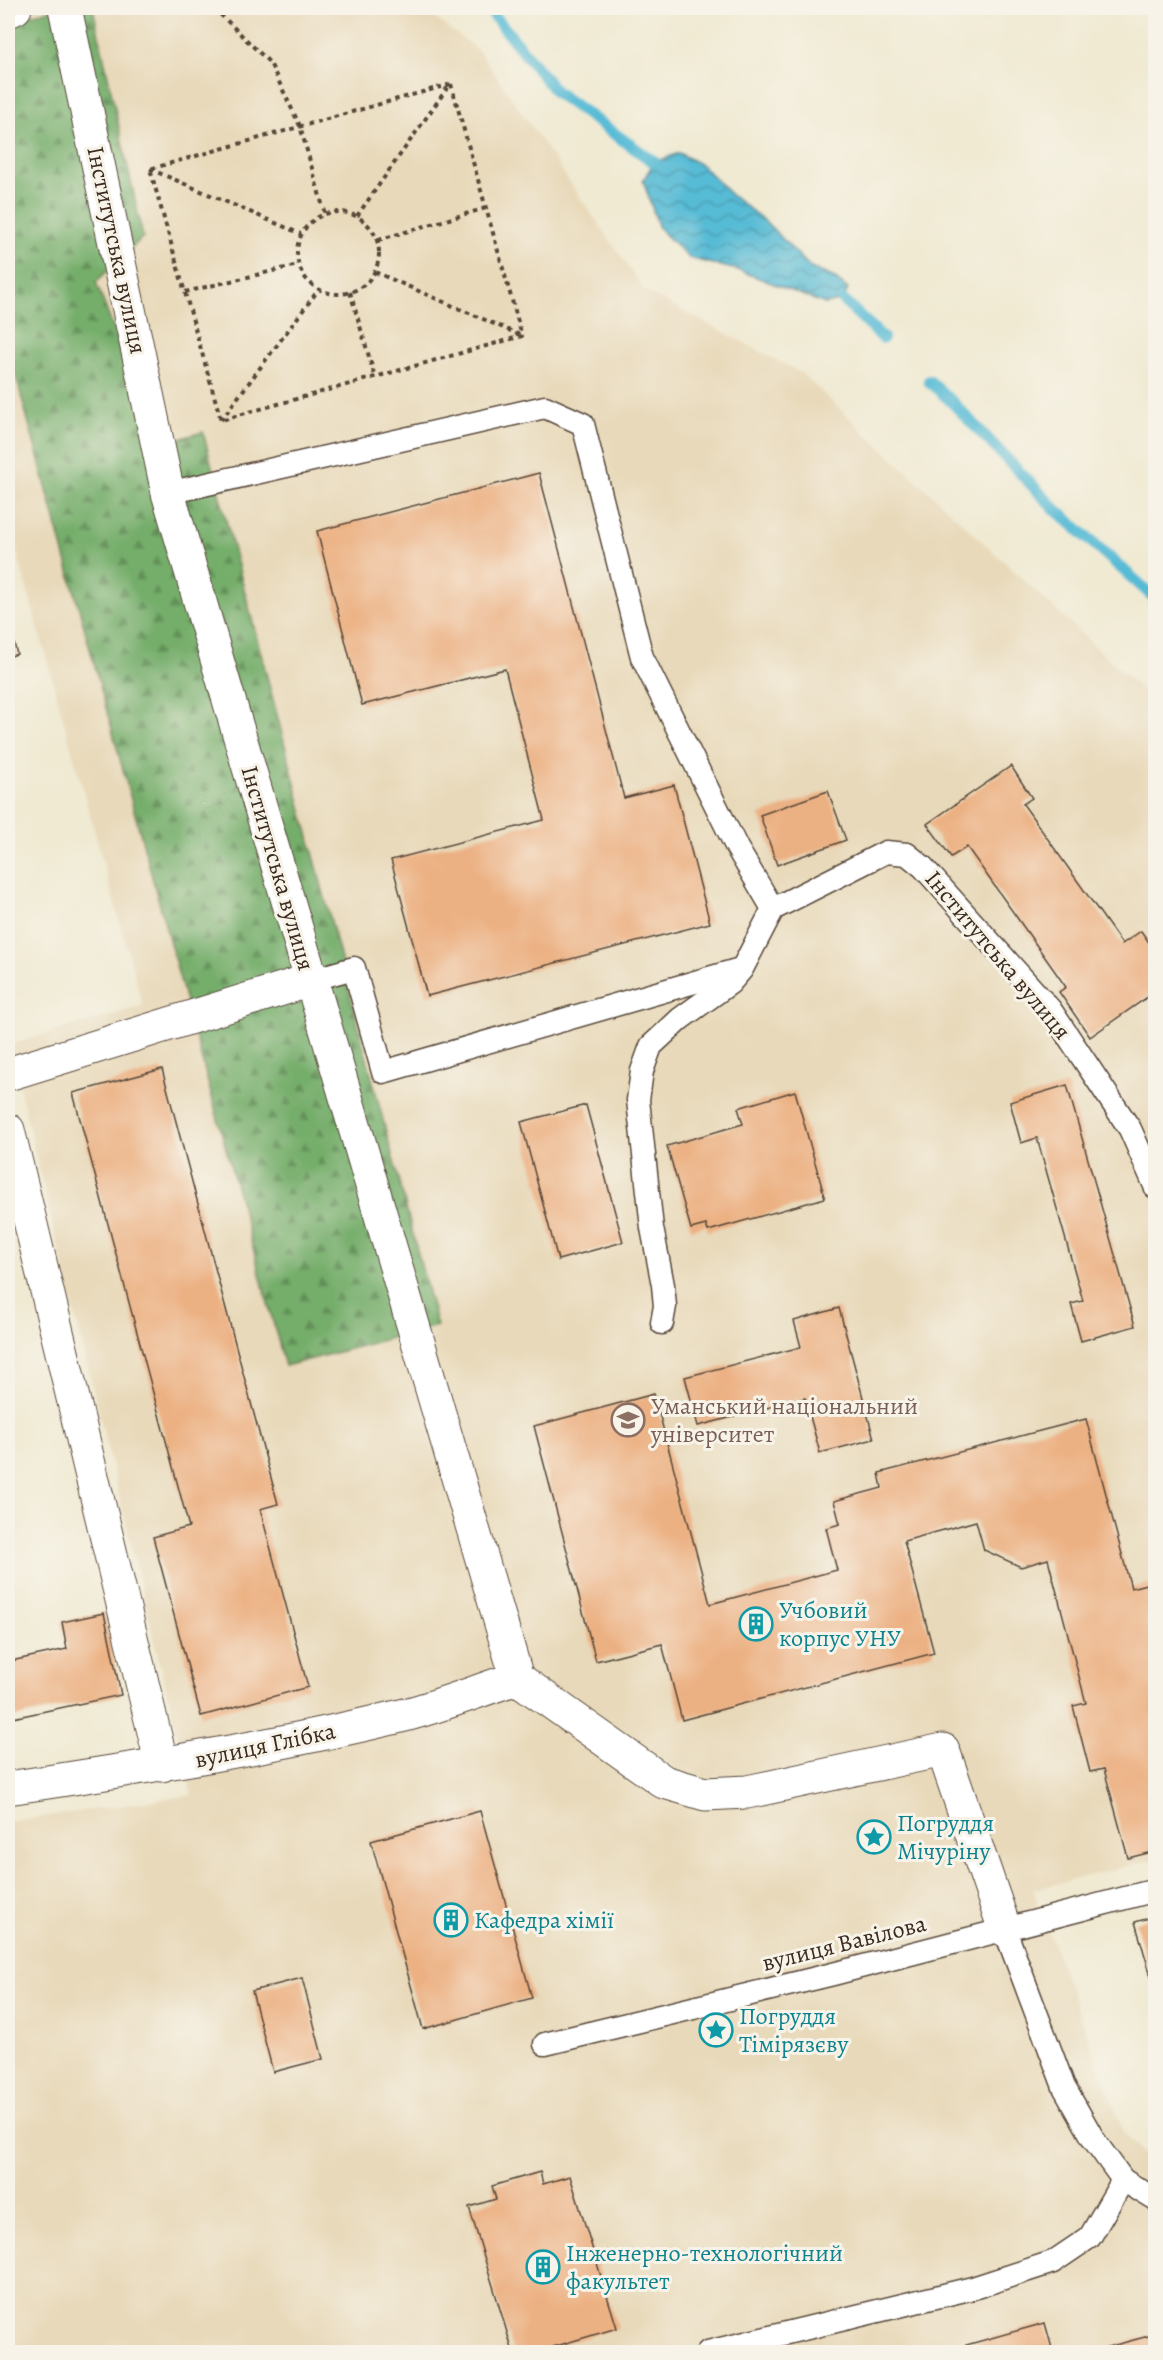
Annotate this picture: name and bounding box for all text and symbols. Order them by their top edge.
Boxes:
street label: Інститутська вулиця [79,143,155,357]
street label: Інститутська вулиця [233,762,323,974]
street label: Інститутська вулиця [918,864,1078,1046]
place label: Уманський національний університет [650,1390,918,1450]
school or university icon: Уманський національний університет [610,1402,646,1438]
place label: Учбовий корпус УНУ [779,1594,901,1654]
building icon: Учбовий корпус УНУ [738,1606,774,1642]
street label: вулиця Глібка [192,1714,338,1776]
place label: Погруддя Мічуріну [897,1807,994,1867]
place icon: Погруддя Мічуріну [856,1819,892,1855]
building icon: Кафедра хімії [433,1902,469,1938]
place label: Кафедра хімії [474,1904,614,1936]
street label: вулиця Вавілова [759,1907,929,1979]
place label: Погруддя Тімірязєву [739,2000,848,2060]
place icon: Погруддя Тімірязєву [698,2012,734,2048]
place label: Інженерно-технологічний факультет [566,2237,843,2297]
building icon: Інженерно-технологічний факультет [525,2249,561,2285]

